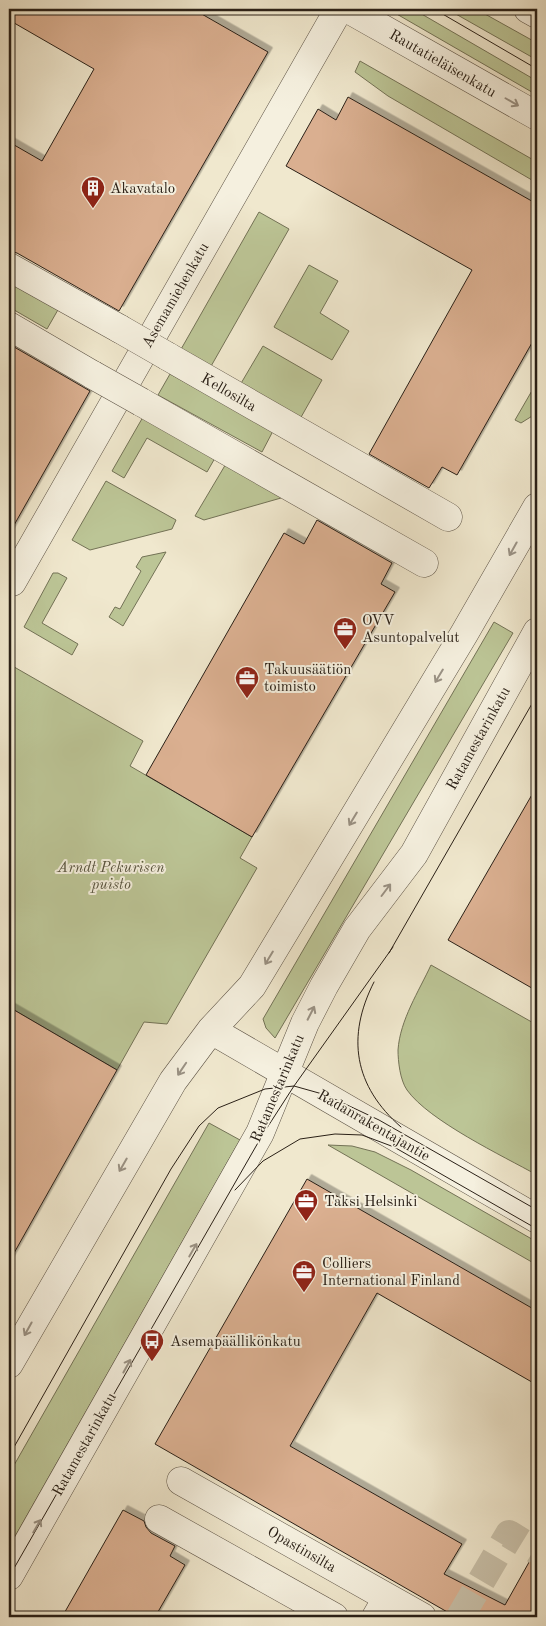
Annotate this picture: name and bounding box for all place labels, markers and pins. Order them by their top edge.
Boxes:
building icon: Akavatalo [80,175,106,209]
place label: Akavatalo [110,182,175,197]
place label: OVV Asuntopalvelut [362,614,459,646]
office icon: OVV Asuntopalvelut [332,616,358,650]
place label: Takuusäätiön toimisto [264,663,351,695]
office icon: Takuusäätiön toimisto [234,665,260,699]
office icon: Taksi Helsinki [293,1188,319,1222]
place label: Taksi Helsinki [324,1195,417,1210]
place label: Colliers International Finland [322,1257,460,1289]
office icon: Colliers International Finland [291,1259,317,1293]
bus stop icon: Asemapäällikönkatu [139,1328,165,1362]
place label: Asemapäällikönkatu [170,1335,301,1350]

